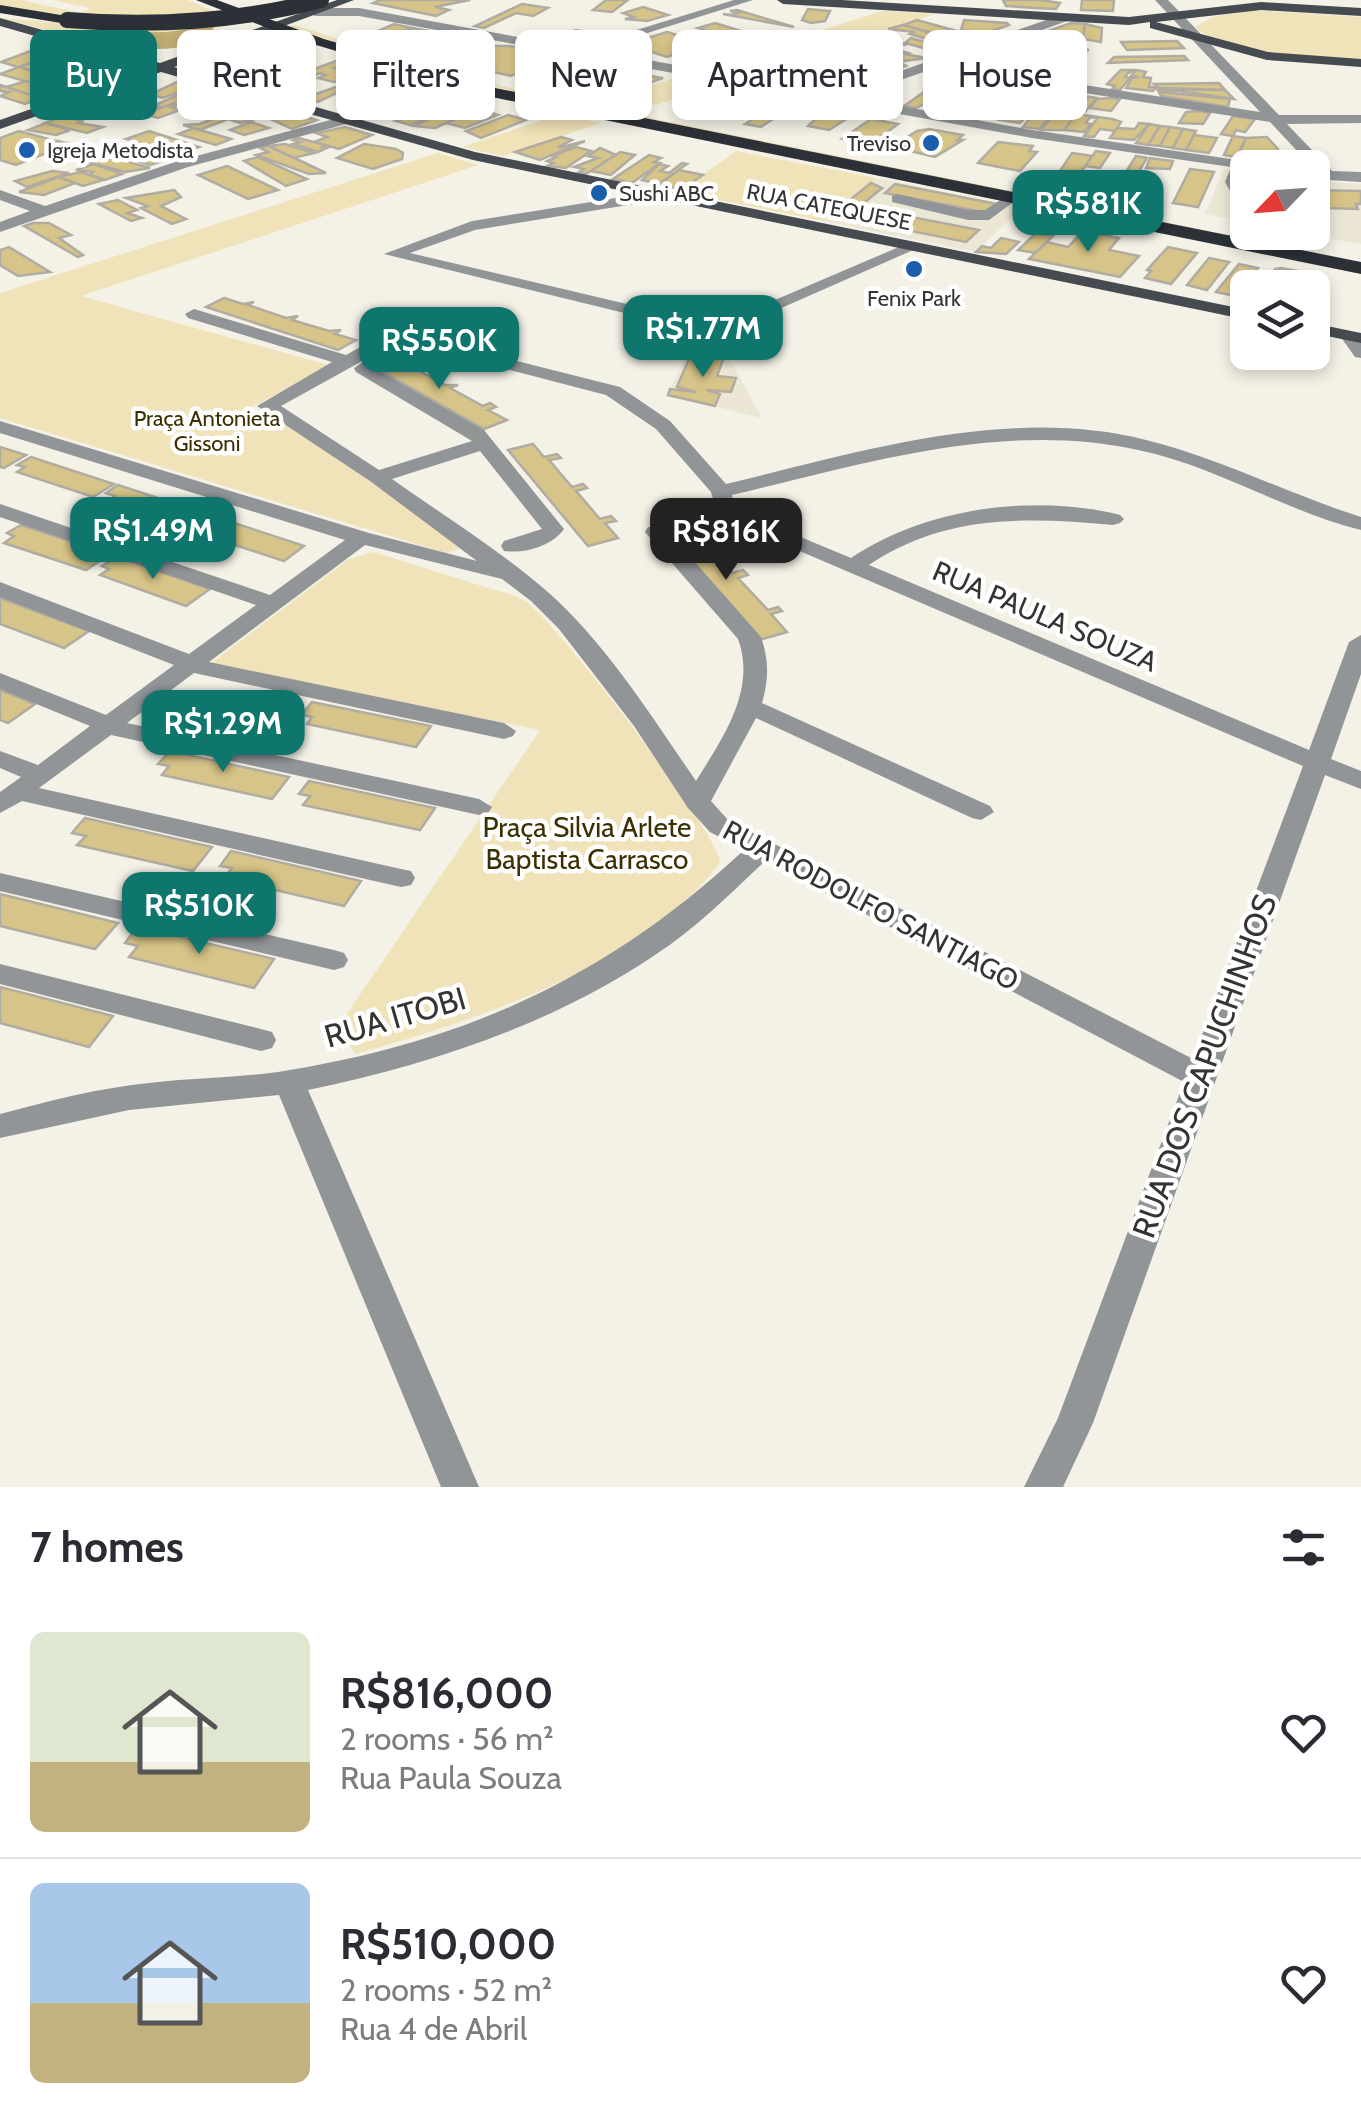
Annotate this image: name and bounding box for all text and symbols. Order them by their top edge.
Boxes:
chip: Buy [30,30,157,120]
chip: Rent [177,30,316,120]
chip: Filters [336,30,495,120]
chip: New [515,30,652,120]
chip: Apartment [672,30,903,120]
chip: House [923,30,1087,120]
place label: Treviso [847,130,911,157]
marker: Treviso [920,132,942,154]
place label: Igreja Metodista [47,137,194,164]
marker: Igreja Metodista [16,139,38,161]
north arrow [1230,150,1330,250]
map controls [1230,150,1330,370]
pin: R$581K [1007,170,1169,255]
street label: RUA CATEQUESE [744,178,914,236]
place label: Sushi ABC [619,180,714,207]
marker: Sushi ABC [588,182,610,204]
text: R$581K [1035,183,1141,222]
marker: Fenix Park [903,258,925,280]
button: layers [1230,270,1330,370]
place label: Fenix Park [867,285,961,312]
pin: R$1.77M [611,295,795,380]
pin: R$550K [358,307,520,392]
text: R$1.77M [645,308,761,347]
text: R$550K [381,320,497,359]
park label: Praça Antonieta Gissoni [134,405,281,457]
pin: R$1.49M [61,497,245,582]
pin: R$816K [645,498,807,583]
text: R$1.49M [92,510,214,549]
text: R$816K [672,511,780,550]
street label: RUA PAULA SOUZA [928,553,1163,679]
pin: R$1.29M [131,690,315,775]
text: R$1.29M [164,703,282,742]
park label: Praça Silvia Arlete Baptista Carrasco [483,810,691,876]
street label: RUA RODOLFO SANTIAGO [717,813,1025,997]
pin: R$510K [118,872,280,957]
text: R$510K [144,885,254,924]
street label: RUA DOS CAPUCHINHOS [1124,889,1284,1243]
street label: RUA ITOBI [320,978,470,1056]
icon: filters [1276,1520,1331,1575]
text: 7 homes [30,1521,184,1573]
text: R$816,000 [340,1667,553,1719]
icon: home [110,1672,230,1792]
icon: heart [1276,1705,1331,1760]
text: 2 rooms · 56 m² [340,1719,554,1758]
text: Rua Paula Souza [340,1758,562,1797]
text: R$510,000 [340,1918,556,1970]
icon: home [110,1923,230,2043]
icon: heart [1276,1956,1331,2011]
text: 2 rooms · 52 m² [340,1970,552,2009]
text: Rua 4 de Abril [340,2009,527,2048]

